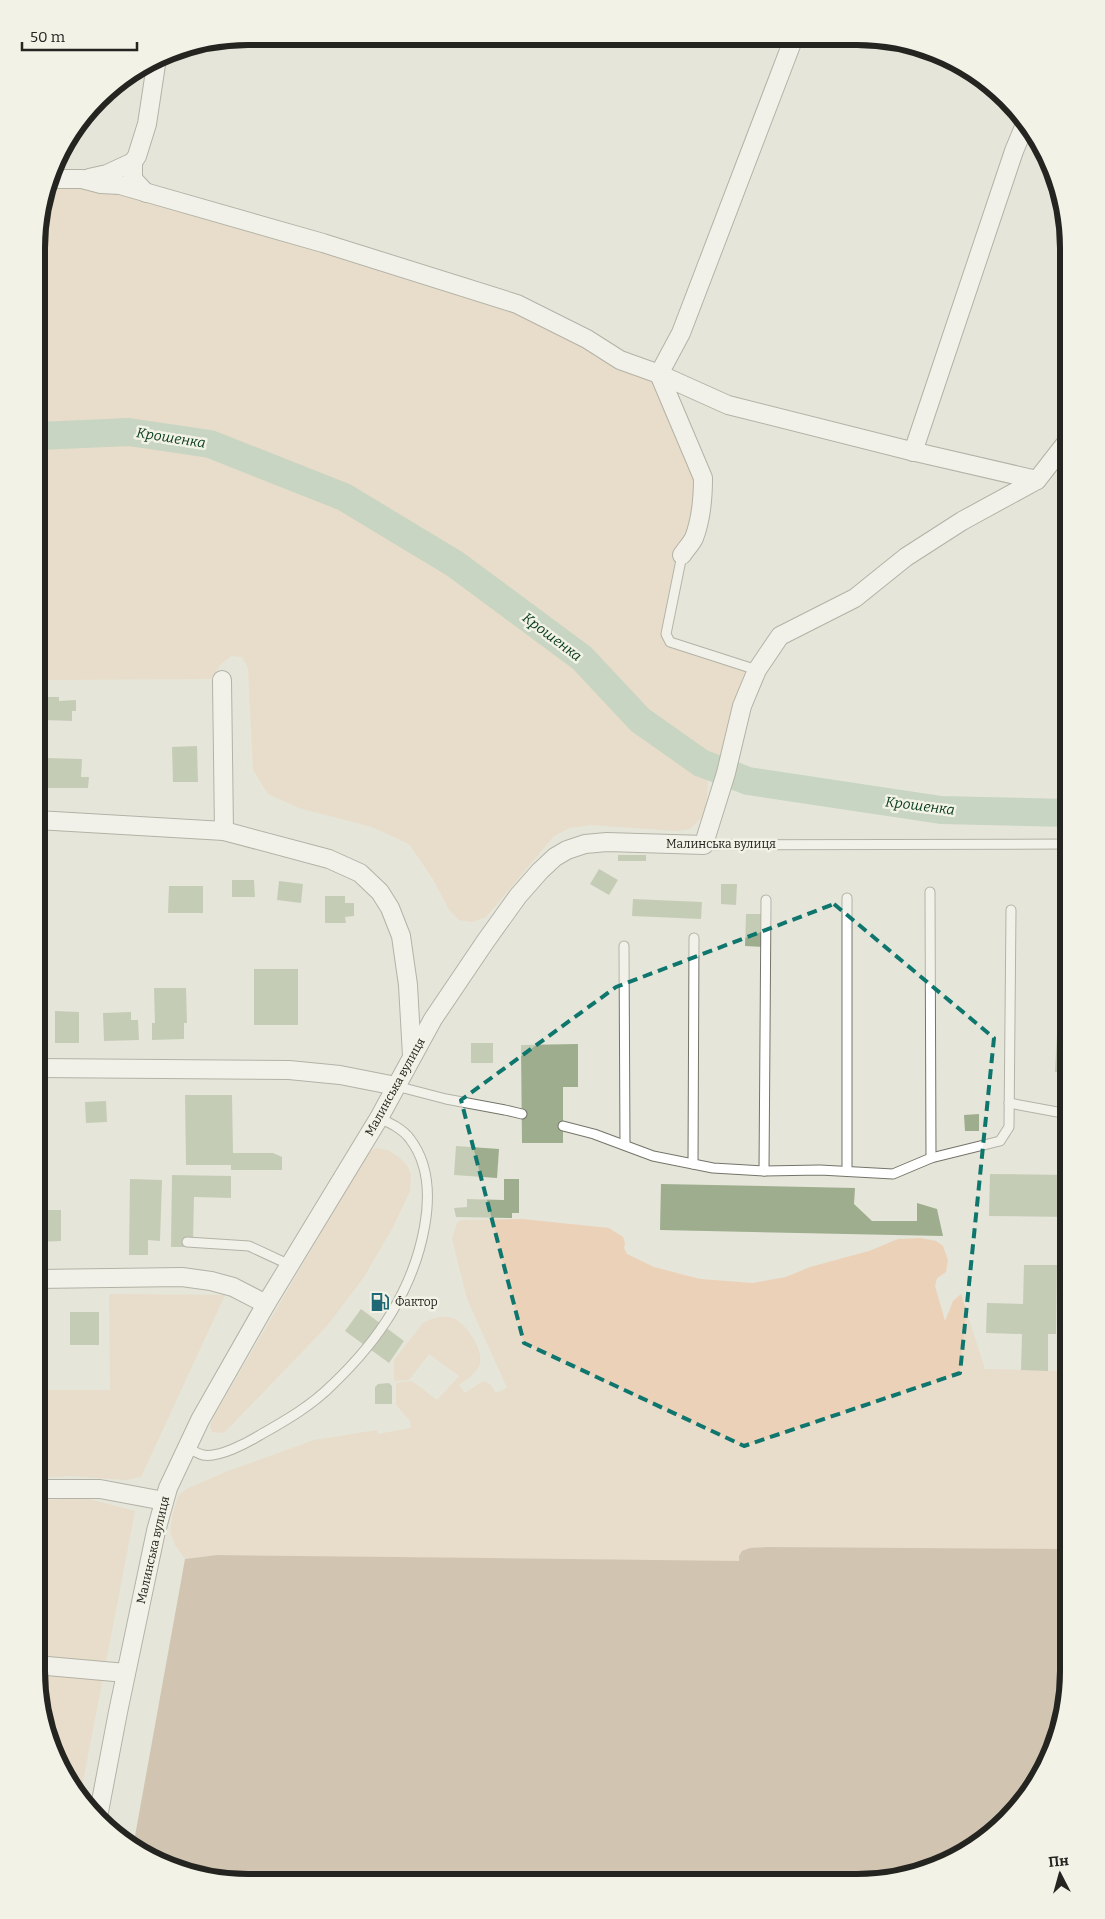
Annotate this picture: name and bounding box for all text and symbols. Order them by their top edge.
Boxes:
scale bar [22,20,138,52]
text: 50 m [30,28,66,46]
water label: Крошенка [135,424,207,452]
water label: Крошенка [519,609,585,665]
water label: Крошенка [884,793,956,819]
street label: Малинська вулиця [666,837,776,851]
street label: Малинська вулиця [362,1035,428,1138]
fuel station icon: Фактор [369,1291,391,1313]
place label: Фактор [395,1295,438,1309]
street label: Малинська вулиця [134,1494,172,1605]
north arrow [1035,1849,1085,1899]
text: Пн [1048,1852,1070,1871]

